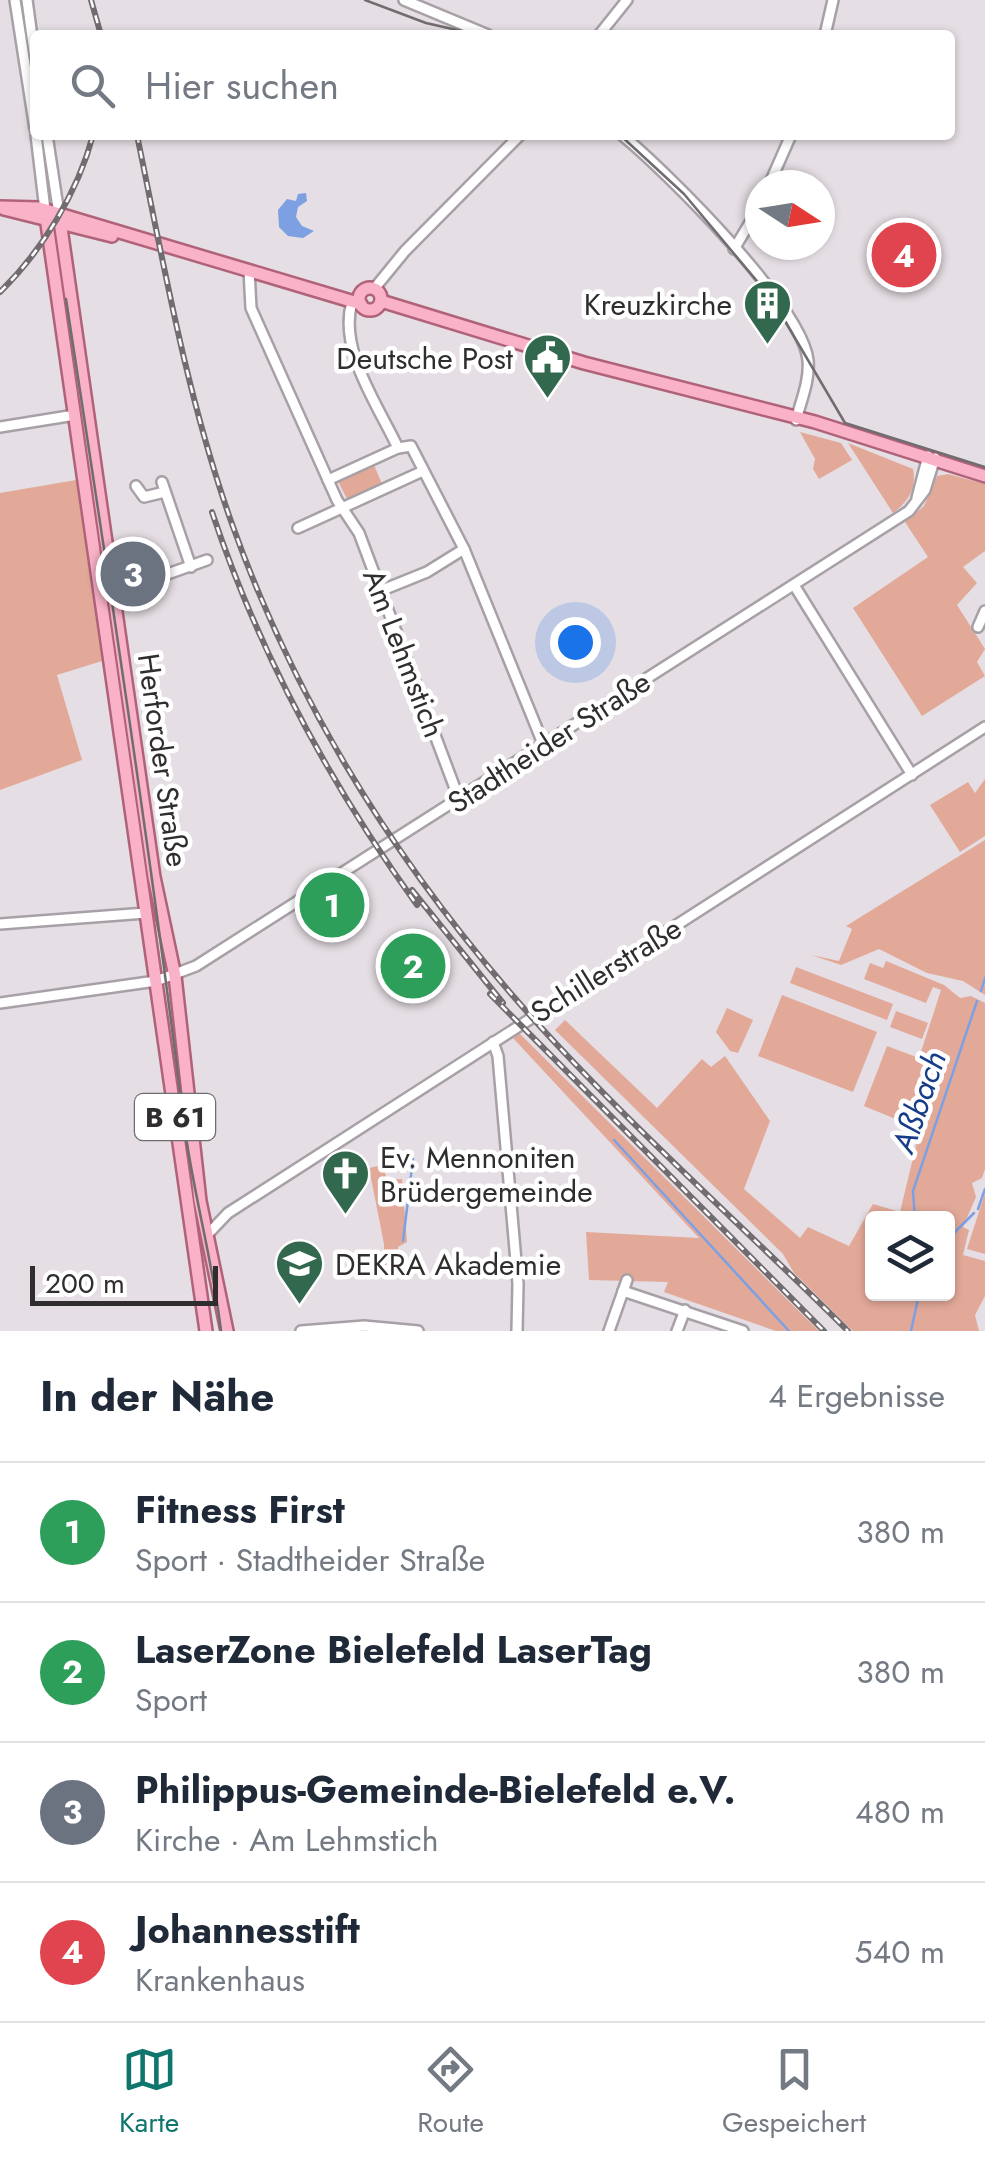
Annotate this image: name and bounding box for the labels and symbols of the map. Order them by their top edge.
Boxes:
north arrow [745,170,835,260]
pin: 4 [872,218,936,292]
building icon: Kreuzkirche [741,278,793,346]
place label: Kreuzkirche [584,283,732,326]
public building icon: Deutsche Post [522,332,574,400]
place label: Deutsche Post [336,337,514,380]
pin: 3 [100,536,166,612]
street label: Am Lehmstich [352,562,456,744]
your location [550,617,601,668]
street label: Herforder Straße [127,651,199,869]
street label: Stadtheider Straße [439,660,659,824]
pin: 1 [300,868,364,942]
street label: Schillerstraße [522,907,690,1033]
pin: 2 [380,928,446,1004]
water label: Aßbach [880,1045,958,1160]
road number: B 61 [135,1094,215,1140]
place label: Ev. Mennoniten Brüdergemeinde [380,1136,593,1213]
church icon: Ev. Mennoniten Brüdergemeinde [319,1148,371,1216]
school or university icon: DEKRA Akademie [274,1238,326,1306]
place label: DEKRA Akademie [335,1243,561,1286]
scale bar [30,1261,218,1306]

